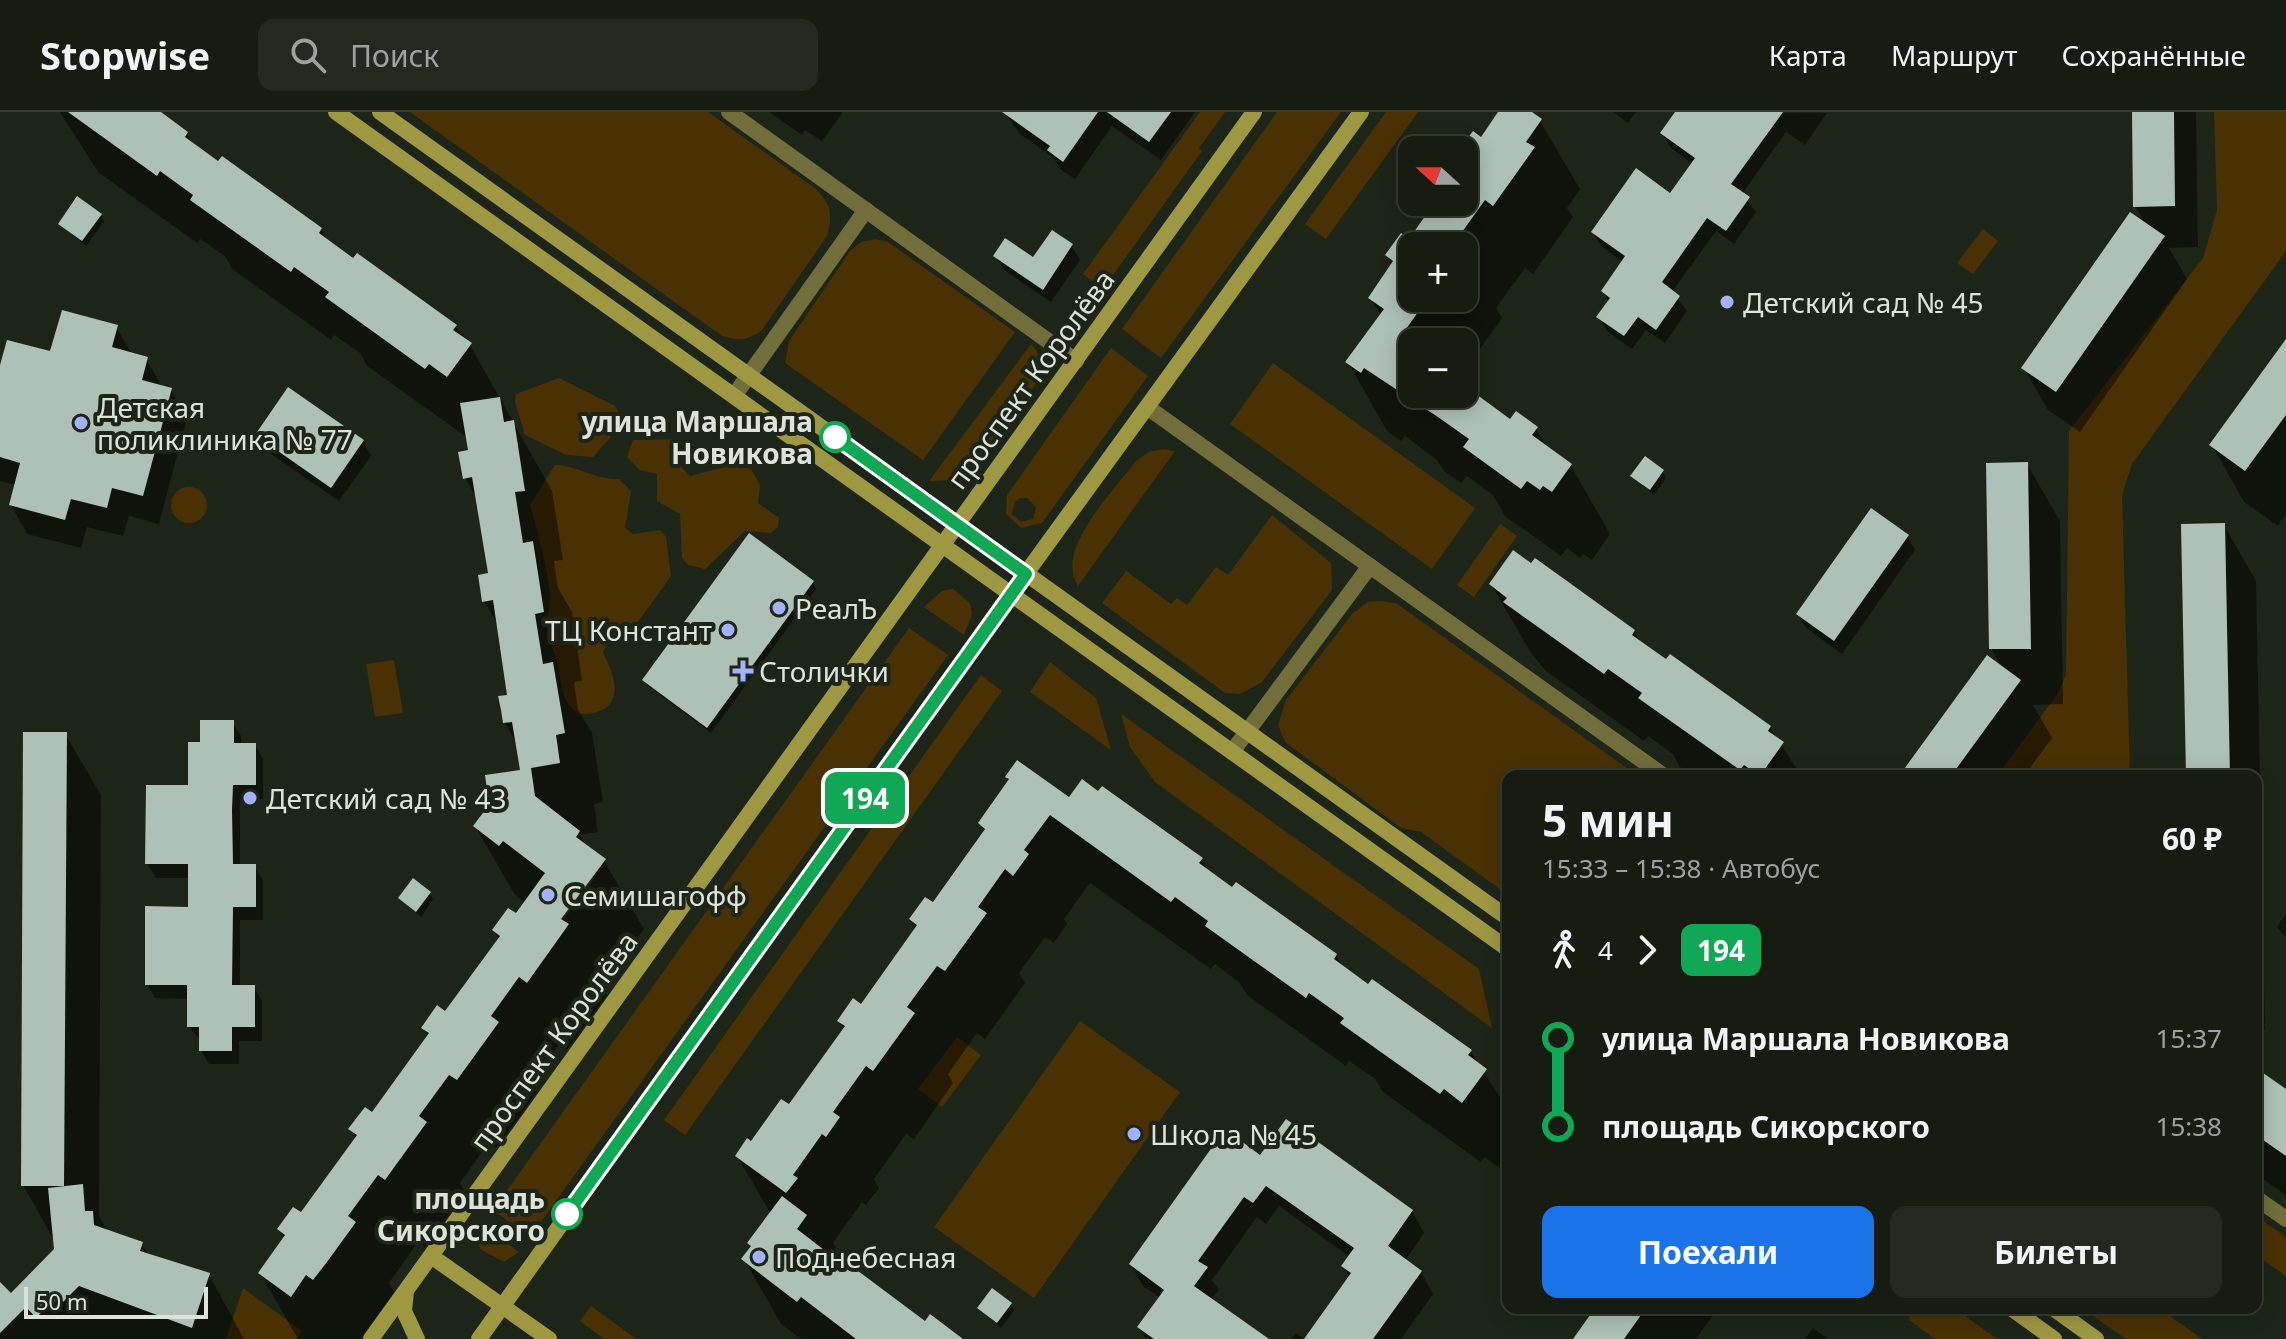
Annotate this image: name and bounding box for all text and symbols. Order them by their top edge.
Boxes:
search box [258,19,818,91]
text: Stopwise [40,29,210,81]
icon: search [286,33,330,77]
text: Поиск [350,35,439,76]
text: Карта [1769,36,1847,74]
text: Маршрут [1891,36,2017,74]
text: Сохранённые [2061,36,2246,74]
north arrow [1398,136,1478,216]
map controls [1398,136,1478,408]
button: + [1398,232,1478,312]
street label: проспект Королёва [937,262,1123,496]
place label: Детский сад № 45 [1743,283,1984,321]
marker: Детский сад № 45 [1718,293,1736,311]
button: − [1398,328,1478,408]
place label: Детская поликлиника № 77 [97,388,353,458]
place label: улица Маршала Новикова [581,402,813,472]
marker: Детская поликлиника № 77 [72,414,90,432]
marker: улица Маршала Новикова [820,422,850,452]
place label: РеалЪ [795,589,877,627]
marker: РеалЪ [770,599,788,617]
place label: ТЦ Констант [545,611,712,649]
marker: ТЦ Констант [719,621,737,639]
place label: Столички [759,652,889,690]
marker: Столички [734,662,752,680]
line badge: 194 [819,772,911,824]
place label: Детский сад № 43 [266,779,507,817]
text: 194 [841,779,889,817]
marker: Детский сад № 43 [241,789,259,807]
text: 5 мин [1542,790,1674,850]
text: 60 ₽ [2162,818,2222,859]
text: 15:33 – 15:38 · Автобус [1542,850,1820,886]
place label: Семишагофф [564,876,747,914]
marker: Семишагофф [539,886,557,904]
street label: проспект Королёва [460,924,646,1158]
icon: walk [1542,928,1586,972]
icon: forward [1625,928,1669,972]
text: 194 [1697,931,1745,969]
text: 4 [1598,932,1613,968]
text: улица Маршала Новикова [1602,1018,2010,1059]
text: 15:37 [2156,1020,2222,1056]
text: площадь Сикорского [1602,1106,1930,1147]
text: 15:38 [2156,1108,2222,1144]
place label: Школа № 45 [1150,1115,1317,1153]
marker: Школа № 45 [1125,1125,1143,1143]
place label: площадь Сикорского [377,1179,545,1249]
marker: площадь Сикорского [552,1199,582,1229]
button: Поехали [1542,1206,1874,1298]
button: Билеты [1890,1206,2222,1298]
place label: Поднебесная [775,1238,956,1276]
marker: Поднебесная [750,1248,768,1266]
scale bar [24,1283,208,1319]
text: 50 m [36,1286,87,1316]

